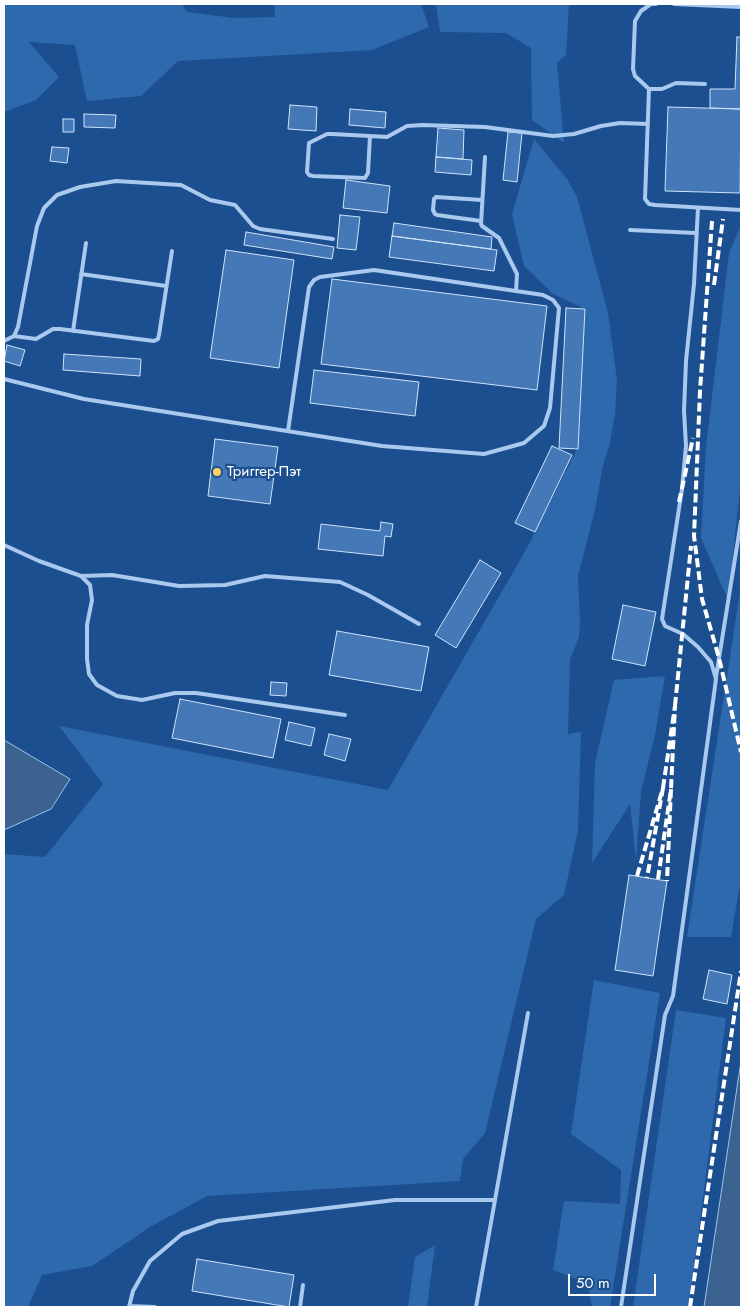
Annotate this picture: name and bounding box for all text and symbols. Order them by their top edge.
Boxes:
place label: Триггер-Пэт [227,463,301,481]
marker: Триггер-Пэт [211,466,223,478]
scale bar [570,1264,658,1296]
text: 50 m [576,1272,610,1294]

